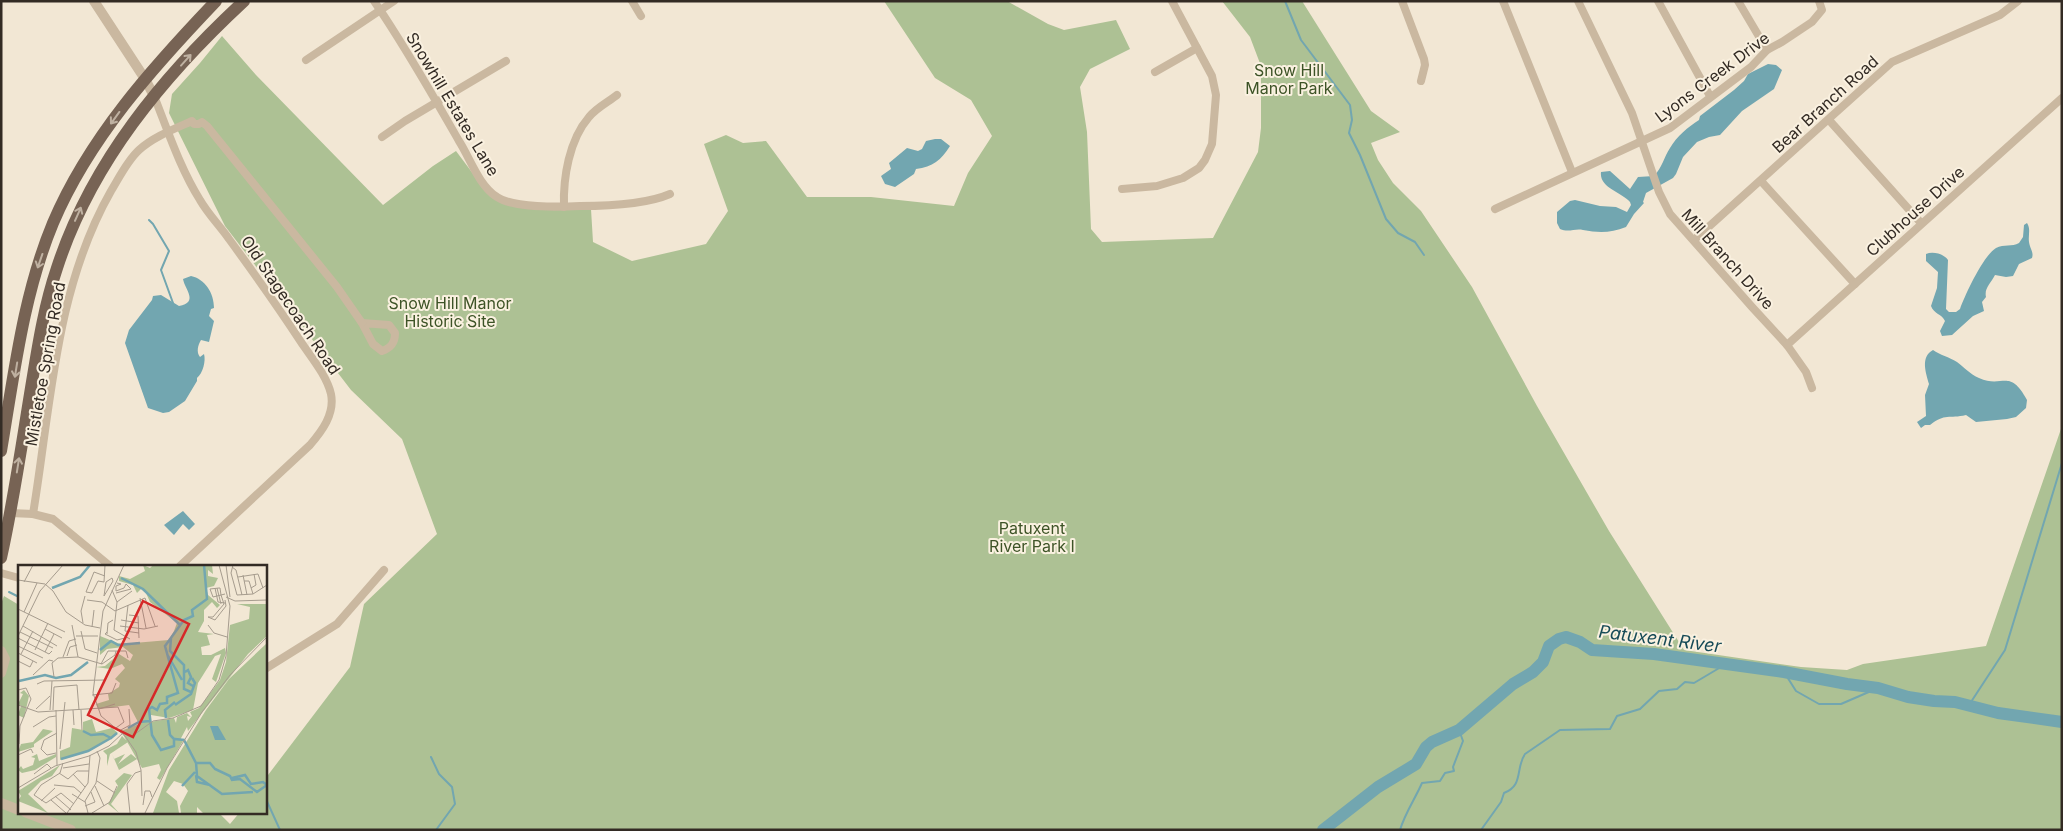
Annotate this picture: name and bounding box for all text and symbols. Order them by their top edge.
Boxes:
street label: Snowhill Estates Lane [402,28,504,180]
street label: Lyons Creek Drive [1651,28,1773,126]
street label: Bear Branch Road [1768,51,1882,157]
one-way arrow [180,53,192,66]
park label: Snow Hill Manor Park [1245,60,1333,98]
one-way arrow [110,111,120,125]
street label: Clubhouse Drive [1862,162,1968,260]
street label: Mill Branch Drive [1678,205,1778,313]
one-way arrow [73,207,83,222]
street label: Old Stagecoach Road [237,232,345,378]
one-way arrow [35,253,44,268]
street label: Mistletoe Spring Road [21,280,69,448]
park label: Snow Hill Manor Historic Site [388,293,512,331]
one-way arrow [10,362,20,378]
one-way arrow [13,458,23,474]
park label: Patuxent River Park I [989,518,1075,556]
inset map [18,565,266,814]
water label: Patuxent River [1598,621,1724,657]

